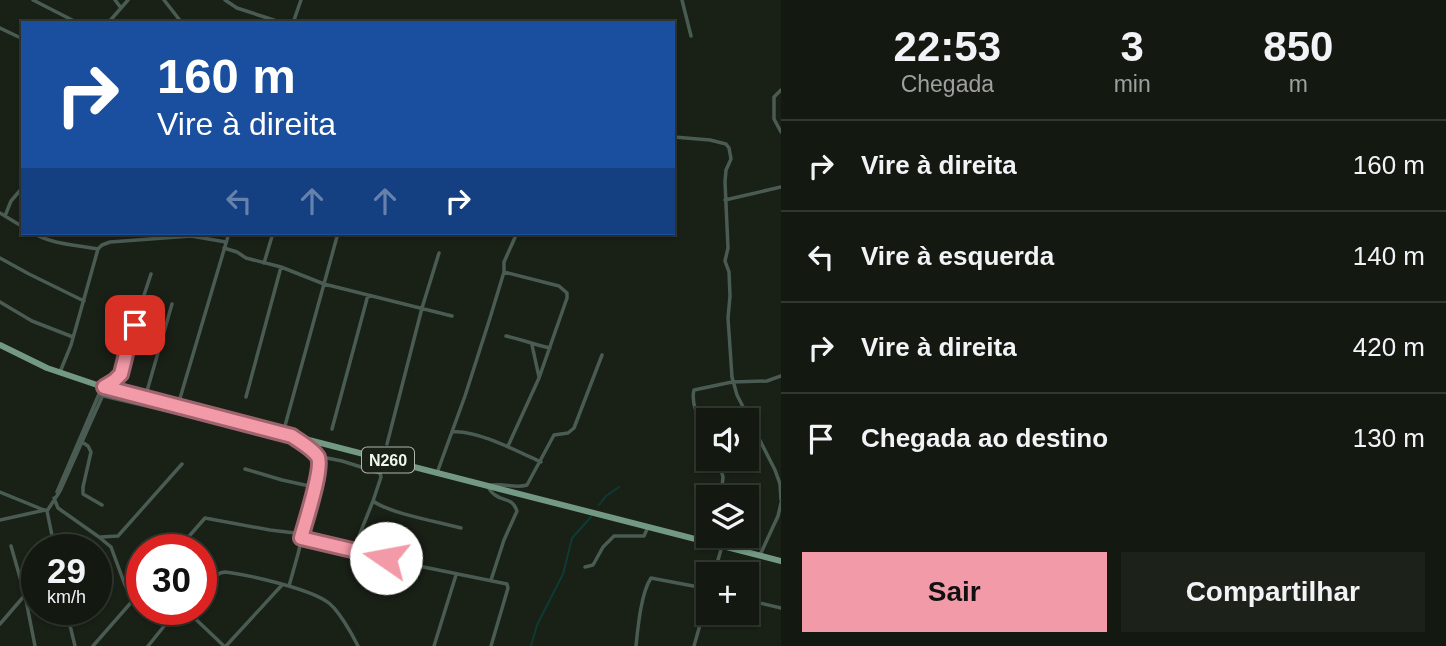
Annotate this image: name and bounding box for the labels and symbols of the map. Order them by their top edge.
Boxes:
pin [105,295,165,355]
road number: N260 [362,447,414,472]
position arrow [349,521,423,595]
speed limit sign: 30 [126,534,217,625]

